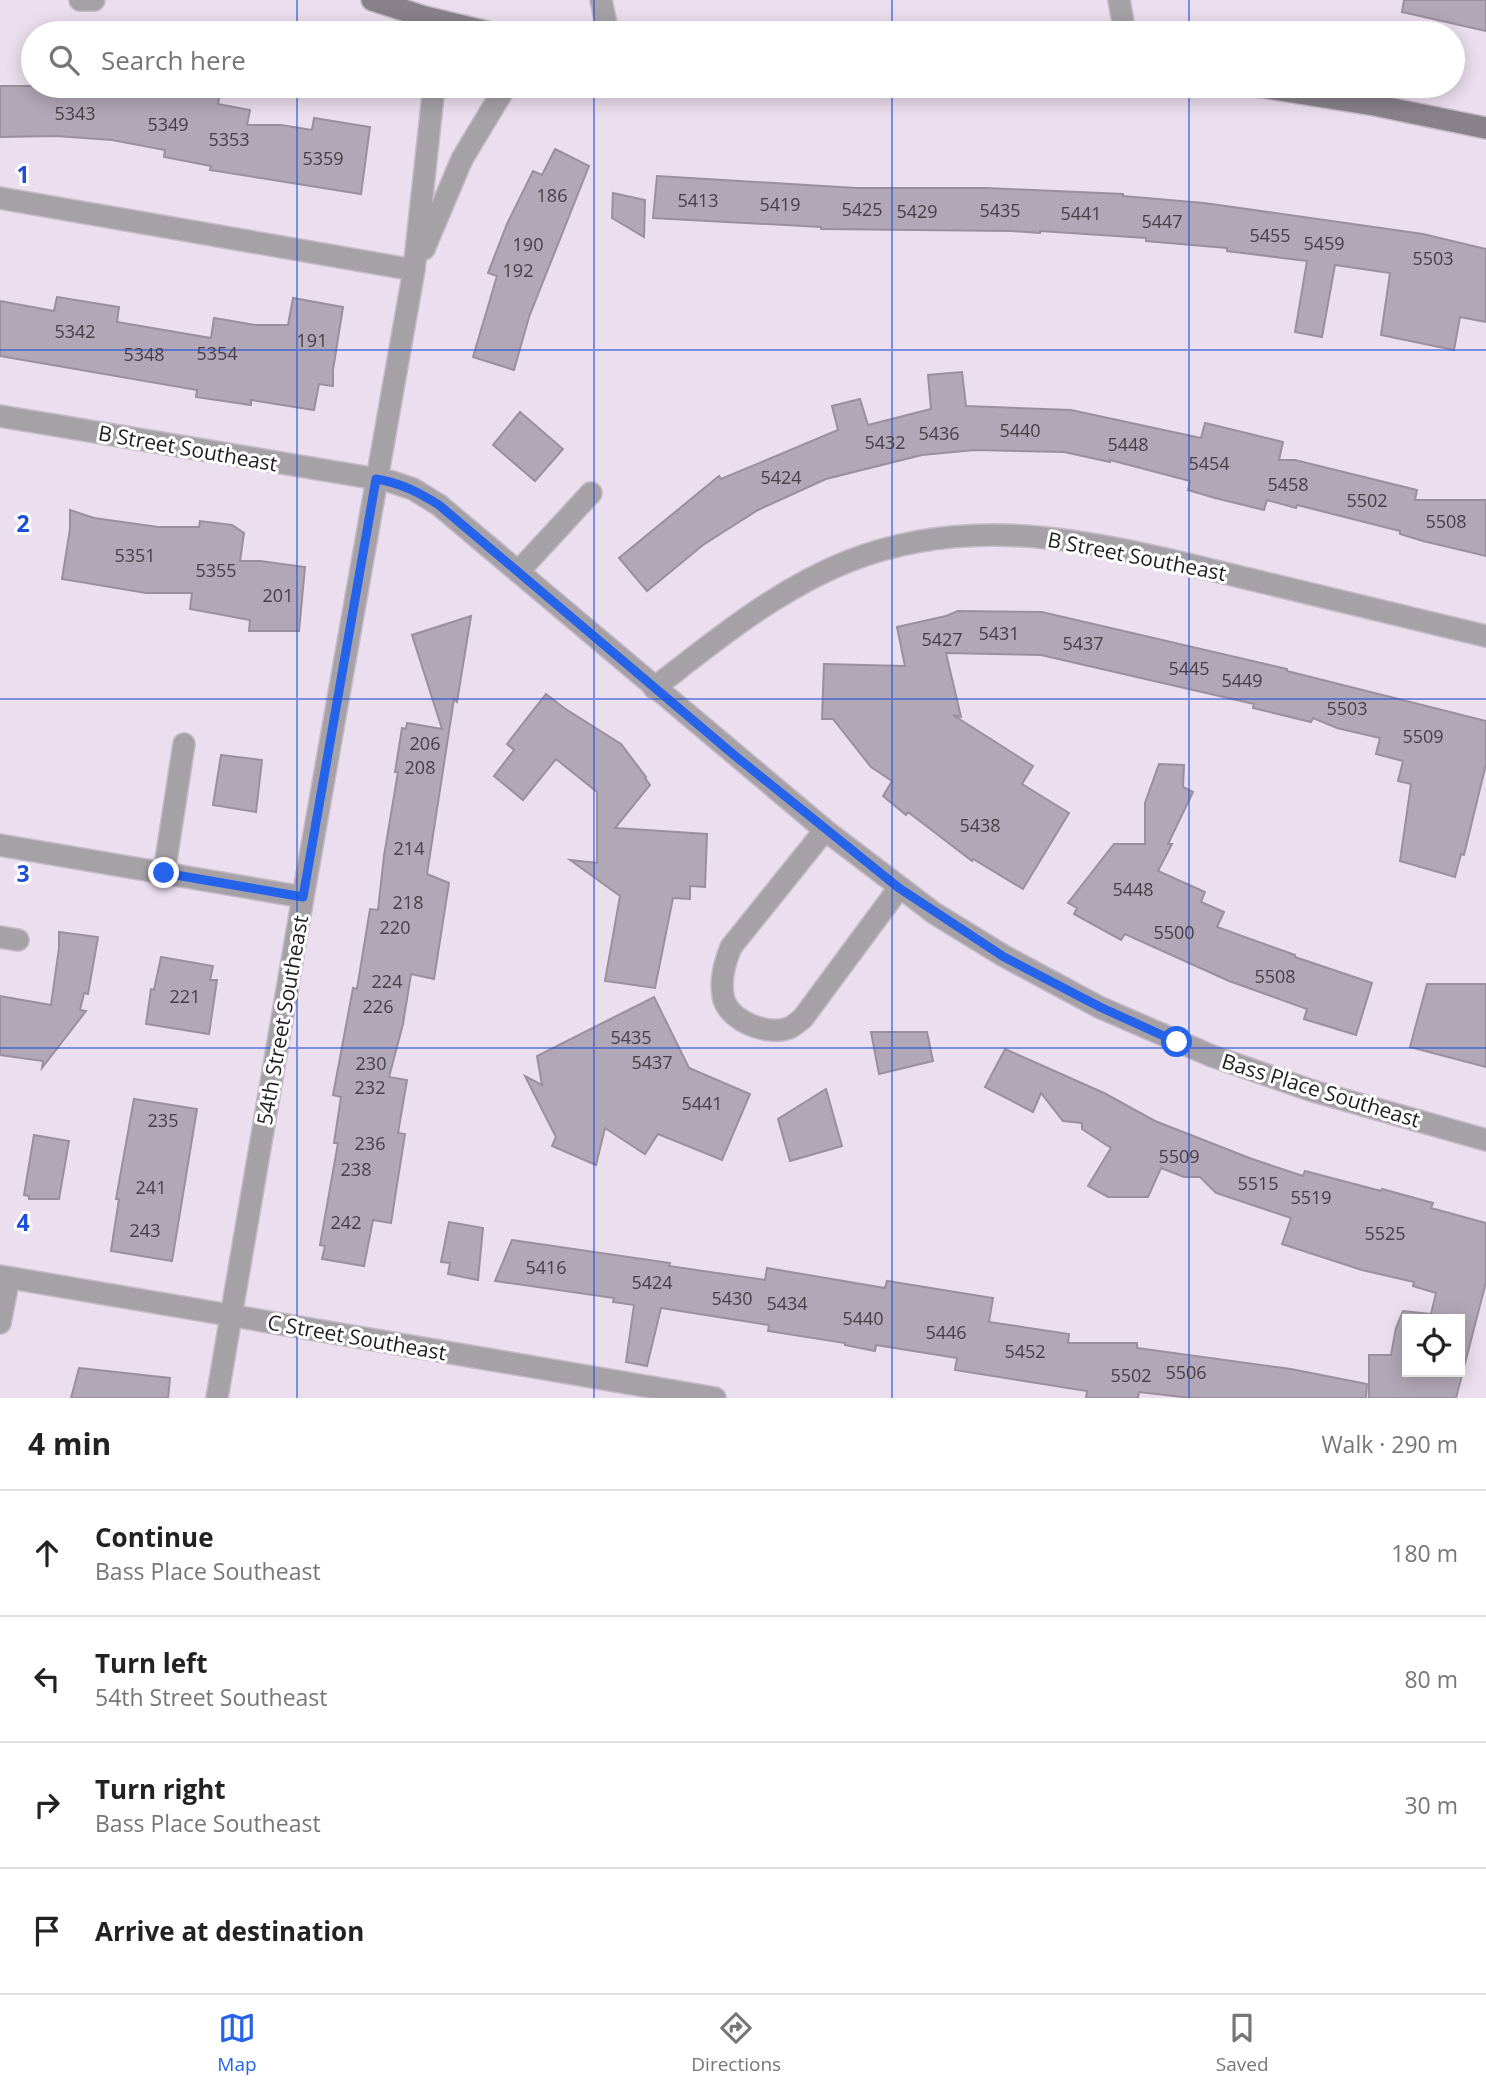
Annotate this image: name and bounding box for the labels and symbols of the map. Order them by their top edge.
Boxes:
house number: 5343 [54,101,96,125]
house number: 5349 [147,112,189,136]
house number: 5353 [208,127,250,151]
house number: 5359 [302,146,344,170]
text: 1 [16,158,30,190]
house number: 186 [537,183,567,207]
house number: 5413 [677,188,719,212]
house number: 5419 [759,192,801,216]
house number: 5425 [841,197,883,221]
house number: 5435 [979,198,1021,222]
house number: 5429 [896,199,938,223]
house number: 5441 [1060,201,1102,225]
house number: 5447 [1141,209,1183,233]
house number: 5455 [1249,223,1291,247]
house number: 5459 [1303,231,1345,255]
house number: 190 [513,232,543,256]
house number: 5503 [1412,246,1454,270]
house number: 192 [503,258,533,282]
house number: 5342 [54,319,96,343]
house number: 191 [297,328,327,352]
house number: 5354 [196,341,238,365]
house number: 5348 [123,342,165,366]
street label: B Street Southeast [96,418,280,478]
house number: 5440 [999,418,1041,442]
house number: 5436 [918,421,960,445]
house number: 5432 [864,430,906,454]
house number: 5448 [1107,432,1149,456]
house number: 5454 [1188,451,1230,475]
house number: 5424 [760,465,802,489]
house number: 5458 [1267,472,1309,496]
house number: 5502 [1346,488,1388,512]
text: 2 [16,507,30,539]
house number: 5508 [1425,509,1467,533]
street label: B Street Southeast [1045,525,1229,587]
house number: 5351 [114,543,156,567]
house number: 5355 [195,558,237,582]
house number: 201 [263,583,293,607]
house number: 5431 [978,621,1020,645]
house number: 5427 [921,627,963,651]
house number: 5437 [1062,631,1104,655]
house number: 5445 [1168,656,1210,680]
house number: 5449 [1221,668,1263,692]
house number: 5503 [1326,696,1368,720]
house number: 5509 [1402,724,1444,748]
house number: 206 [410,731,440,755]
house number: 208 [405,755,435,779]
house number: 5438 [959,813,1001,837]
house number: 214 [394,836,424,860]
text: 3 [16,857,30,889]
route end [148,857,179,888]
house number: 5448 [1112,877,1154,901]
house number: 218 [393,890,423,914]
street label: 54th Street Southeast [250,913,314,1127]
house number: 220 [380,915,410,939]
house number: 5500 [1153,920,1195,944]
house number: 5508 [1254,964,1296,988]
house number: 224 [372,969,402,993]
house number: 221 [170,984,200,1008]
house number: 226 [363,994,393,1018]
house number: 5435 [610,1025,652,1049]
route start [1161,1026,1192,1057]
street label: Bass Place Southeast [1218,1047,1424,1133]
house number: 5437 [631,1050,673,1074]
house number: 230 [356,1051,386,1075]
house number: 232 [355,1075,385,1099]
house number: 5441 [681,1091,723,1115]
house number: 235 [148,1108,178,1132]
house number: 236 [355,1131,385,1155]
house number: 5509 [1158,1144,1200,1168]
house number: 238 [341,1157,371,1181]
house number: 5515 [1237,1171,1279,1195]
house number: 241 [136,1175,166,1199]
house number: 5519 [1290,1185,1332,1209]
text: 4 [16,1206,30,1238]
house number: 242 [331,1210,361,1234]
house number: 243 [130,1218,160,1242]
house number: 5525 [1364,1221,1406,1245]
house number: 5416 [525,1255,567,1279]
house number: 5424 [631,1270,673,1294]
house number: 5430 [711,1286,753,1310]
house number: 5434 [766,1291,808,1315]
house number: 5440 [842,1306,884,1330]
street label: C Street Southeast [265,1307,449,1367]
house number: 5446 [925,1320,967,1344]
house number: 5452 [1004,1339,1046,1363]
house number: 5506 [1165,1360,1207,1384]
house number: 5502 [1110,1363,1152,1387]

